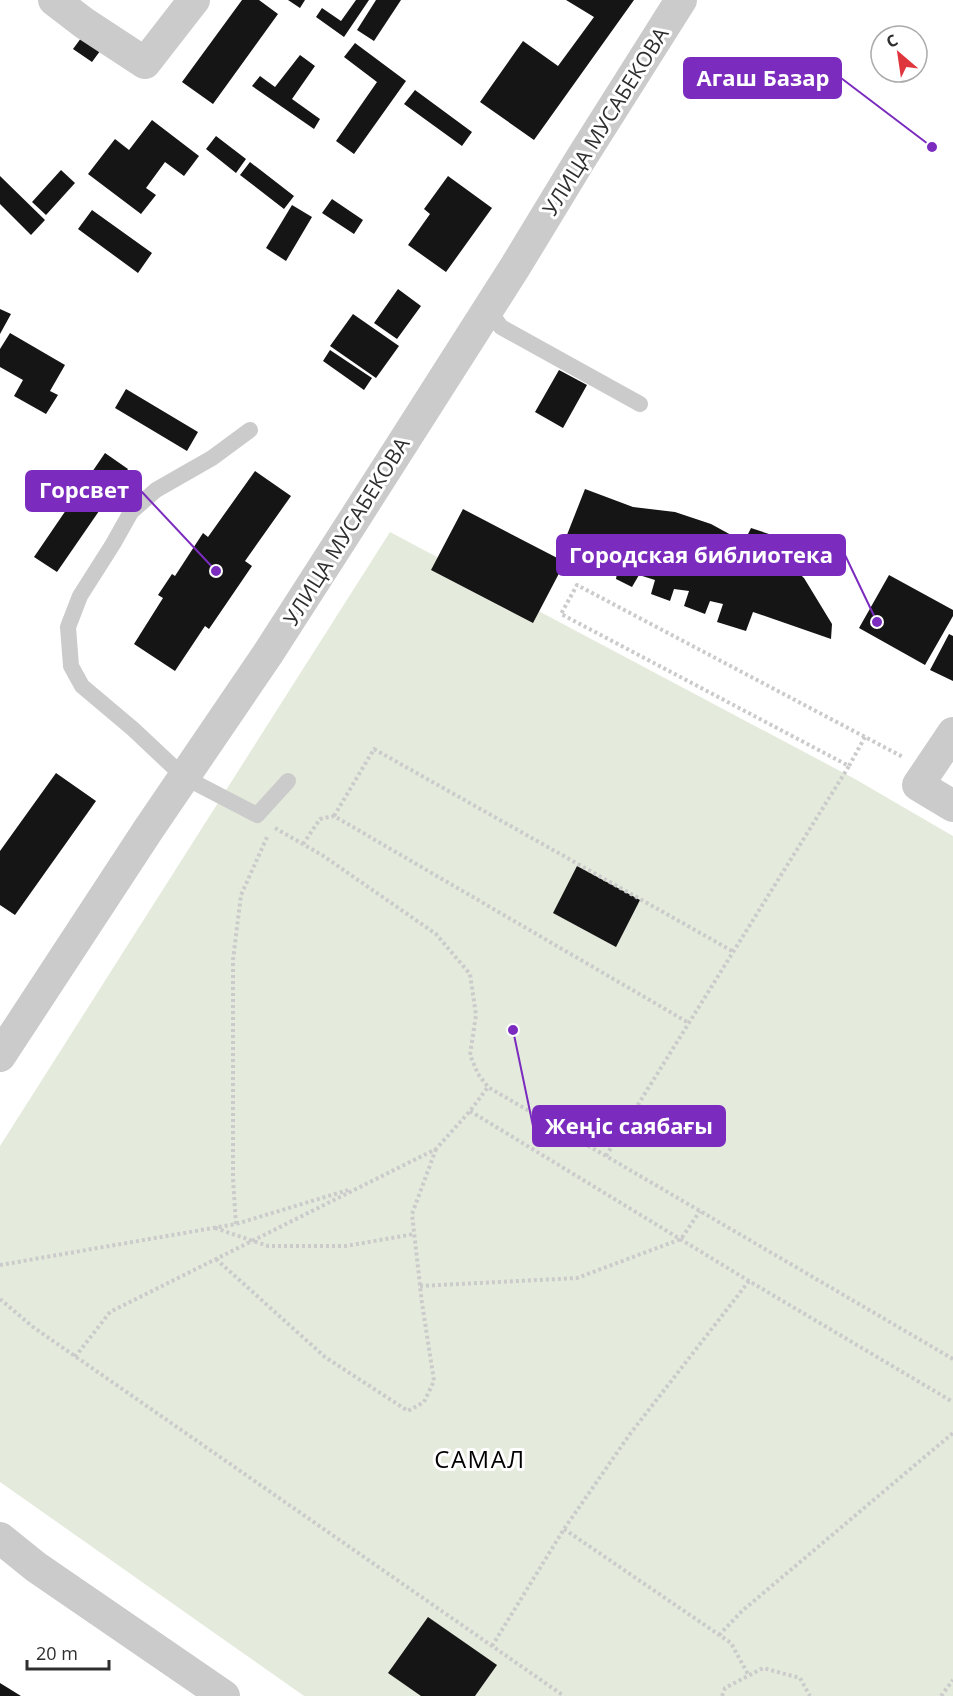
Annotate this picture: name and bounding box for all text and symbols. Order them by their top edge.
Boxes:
street label: УЛИЦА МУСАБЕКОВА [536,21,675,220]
north arrow [869,24,929,84]
text: С [882,29,902,53]
callout: Агаш Базар [684,58,841,98]
text: Агаш Базар [697,62,829,92]
street label: УЛИЦА МУСАБЕКОВА [277,431,416,630]
callout: Горсвет [26,471,141,511]
text: Горсвет [39,474,129,504]
callout: Городская библиотека [557,535,845,575]
text: Городская библиотека [569,539,833,569]
callout: Жеңіс саябағы [533,1106,725,1146]
text: Жеңіс саябағы [545,1110,713,1140]
district label: САМАЛ [434,1442,526,1475]
scale bar [27,1633,110,1671]
text: 20 m [36,1641,78,1665]

